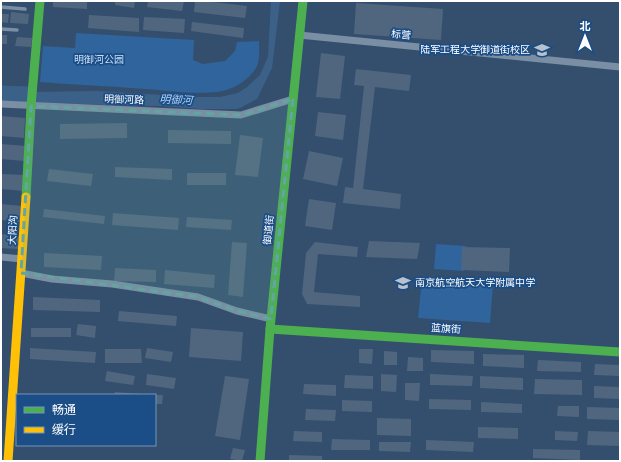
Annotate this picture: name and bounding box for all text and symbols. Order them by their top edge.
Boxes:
north arrow [565,16,605,56]
text: 北 [580,19,591,34]
street label: 标营 [390,27,412,43]
school or university icon: 陆军工程大学御道街校区 [533,41,551,59]
place label: 陆军工程大学御道街校区 [420,43,530,57]
park label: 明御河公园 [74,53,124,67]
street label: 明御河路 [104,92,144,108]
water label: 明御河 [159,92,195,108]
street label: 御道街 [260,214,278,246]
street label: 大阳沟 [5,215,21,245]
school or university icon: 南京航空航天大学附属中学 [394,274,412,292]
place label: 南京航空航天大学附属中学 [415,276,535,290]
street label: 蓝旗街 [431,321,461,337]
legend [16,394,156,446]
text: 畅通 [52,402,76,418]
text: 缓行 [52,422,76,438]

